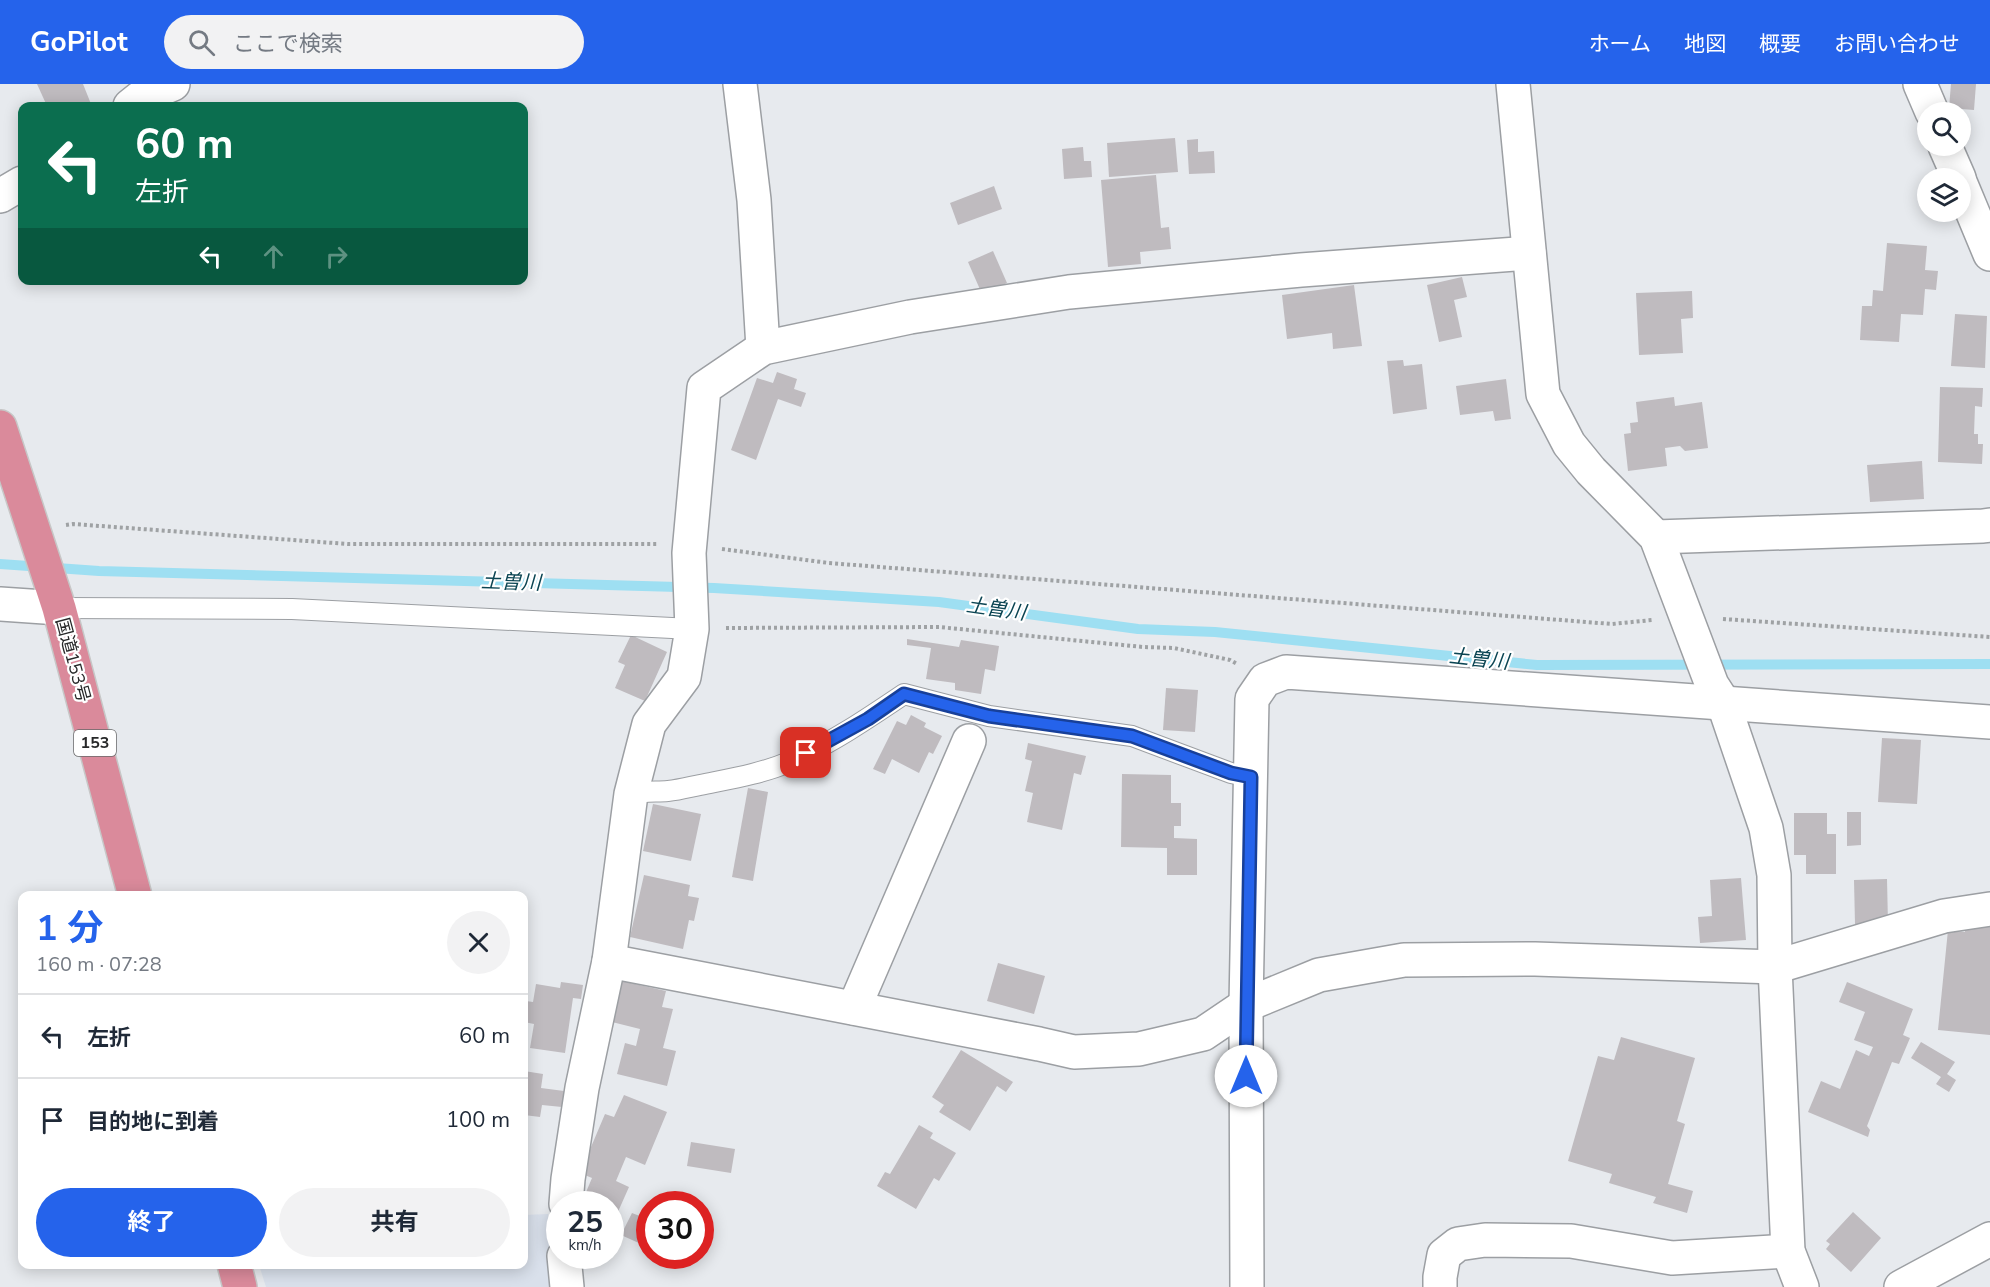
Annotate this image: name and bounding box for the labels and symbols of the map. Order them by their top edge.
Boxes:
water label: 土曽川 [481,567,543,597]
water label: 土曽川 [964,591,1030,627]
street label: 国道153号 [50,615,96,705]
water label: 土曽川 [1448,642,1512,676]
pin [780,727,831,778]
road number: 153 [74,730,116,756]
position arrow [1214,1044,1278,1108]
speed limit sign: 30 [636,1191,714,1269]

